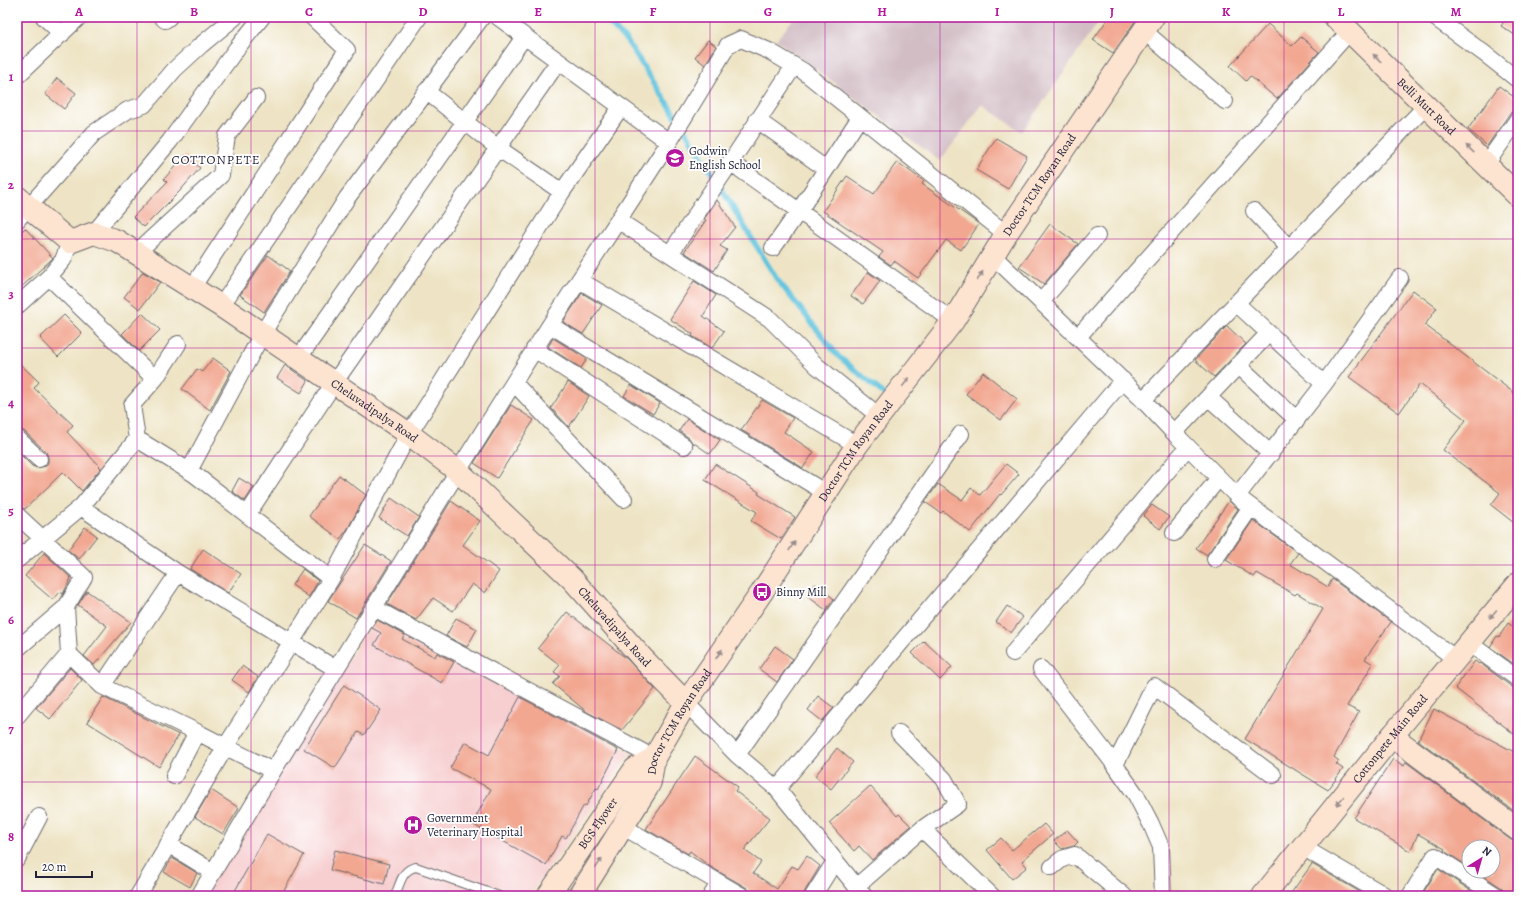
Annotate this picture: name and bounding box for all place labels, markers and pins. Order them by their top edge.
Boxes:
place label: Godwin English School [689,143,761,173]
school or university icon: Godwin English School [664,147,686,169]
bus stop icon: Binny Mill [751,581,773,603]
place label: Binny Mill [776,584,826,600]
place label: Government Veterinary Hospital [426,810,523,840]
hospital icon: Government Veterinary Hospital [402,814,424,836]

